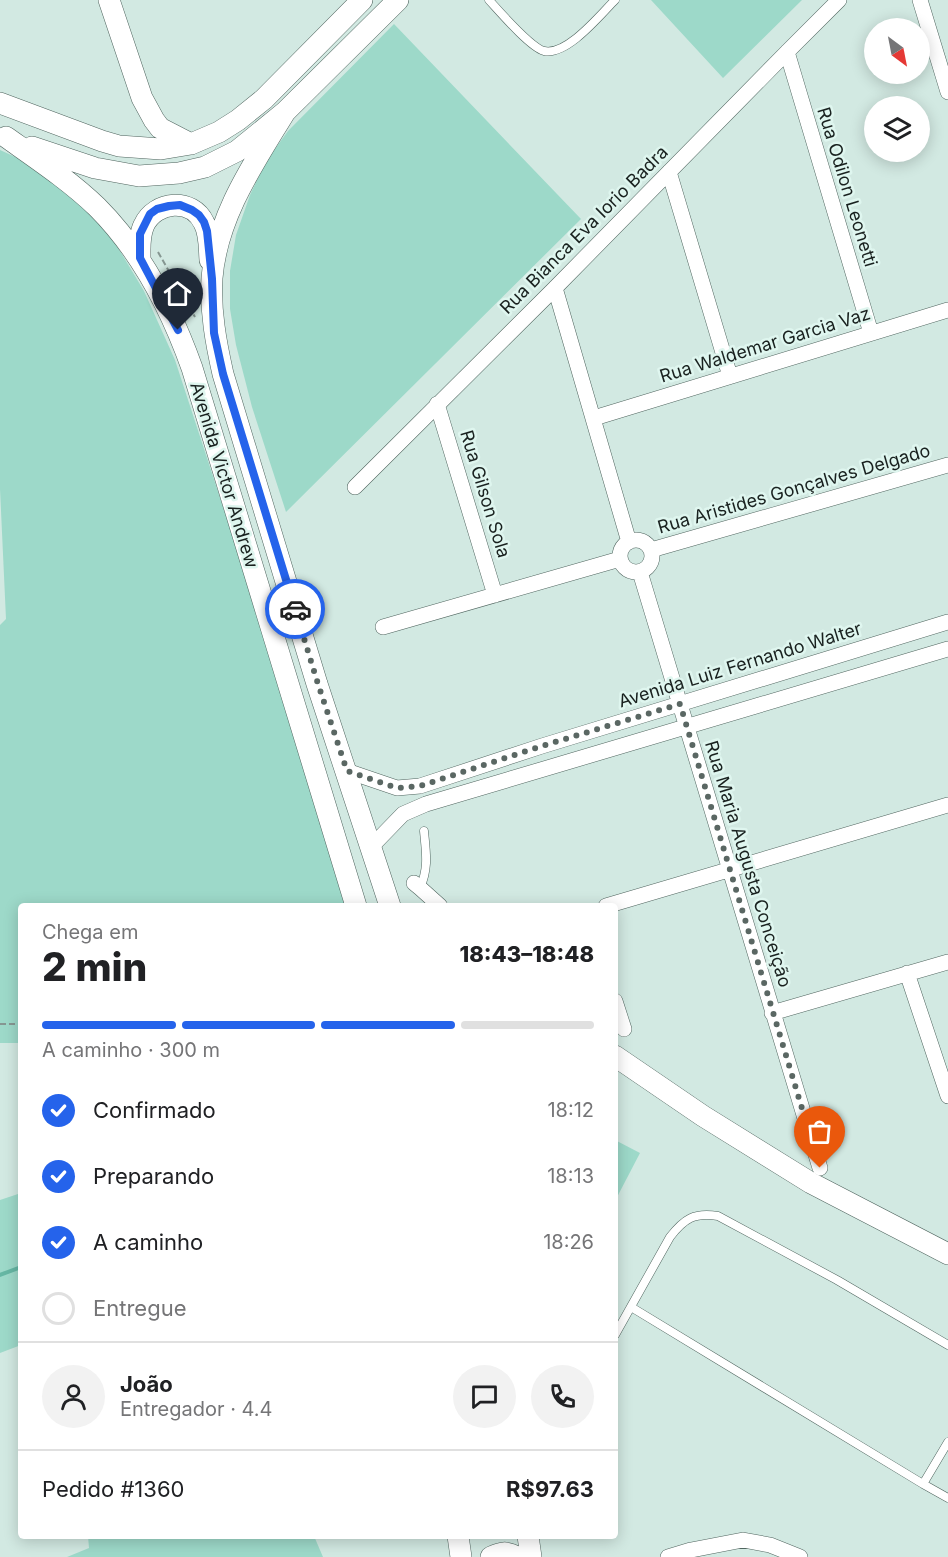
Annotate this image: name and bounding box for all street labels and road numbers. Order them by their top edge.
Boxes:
street label: Rua Odilon Leonetti [813,105,882,269]
street label: Rua Bianca Eva Iorio Badra [495,141,672,318]
street label: Rua Waldemar Garcia Vaz [657,302,873,387]
street label: Avenida Victor Andrew [186,379,263,571]
street label: Rua Gilson Sola [456,427,515,560]
street label: Rua Aristides Gonçalves Delgado [655,439,933,538]
street label: Avenida Luiz Fernando Walter [616,617,864,712]
street label: Rua Maria Augusta Conceição [701,738,796,990]

